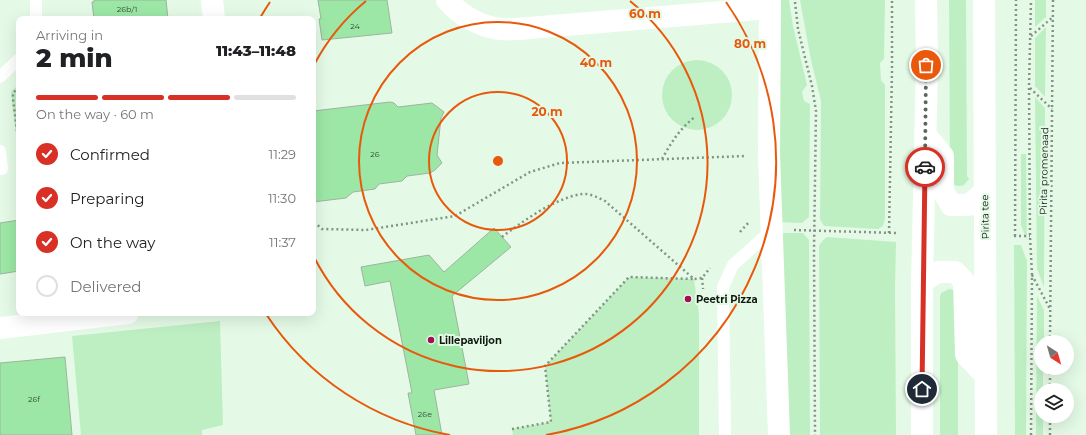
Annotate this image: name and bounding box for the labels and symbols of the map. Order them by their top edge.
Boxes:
house number: 26b/1 [117,4,137,14]
text: 60 m [629,6,661,21]
house number: 24 [350,21,361,31]
text: 80 m [734,36,766,51]
pin [909,48,943,82]
text: 40 m [580,55,612,70]
text: 20 m [531,104,563,119]
street label: Pirita promenaad [1037,127,1051,215]
courier [905,147,945,187]
house number: 26 [370,149,380,159]
centre of rings [491,154,505,168]
street label: Pirita tee [978,195,992,239]
place label: Peetri Pizza [696,293,758,306]
marker: Peetri Pizza [683,294,693,304]
place label: Lillepaviljon [439,334,502,347]
marker: Lillepaviljon [426,335,436,345]
north arrow [1034,335,1074,375]
pin [905,372,939,406]
house number: 26f [28,394,40,404]
house number: 26e [418,409,432,419]

